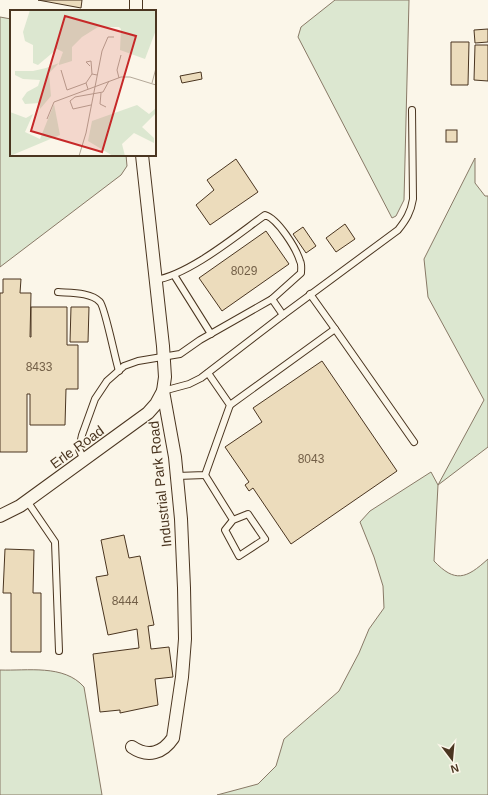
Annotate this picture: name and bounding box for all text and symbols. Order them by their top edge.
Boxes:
inset map [10,10,156,156]
house number: 8029 [231,264,258,278]
house number: 8433 [26,360,53,374]
street label: Industrial Park Road [145,420,175,548]
street label: Erle Road [47,422,107,472]
house number: 8043 [298,452,325,466]
house number: 8444 [112,594,139,608]
north arrow [432,739,472,779]
text: N [449,762,460,775]

